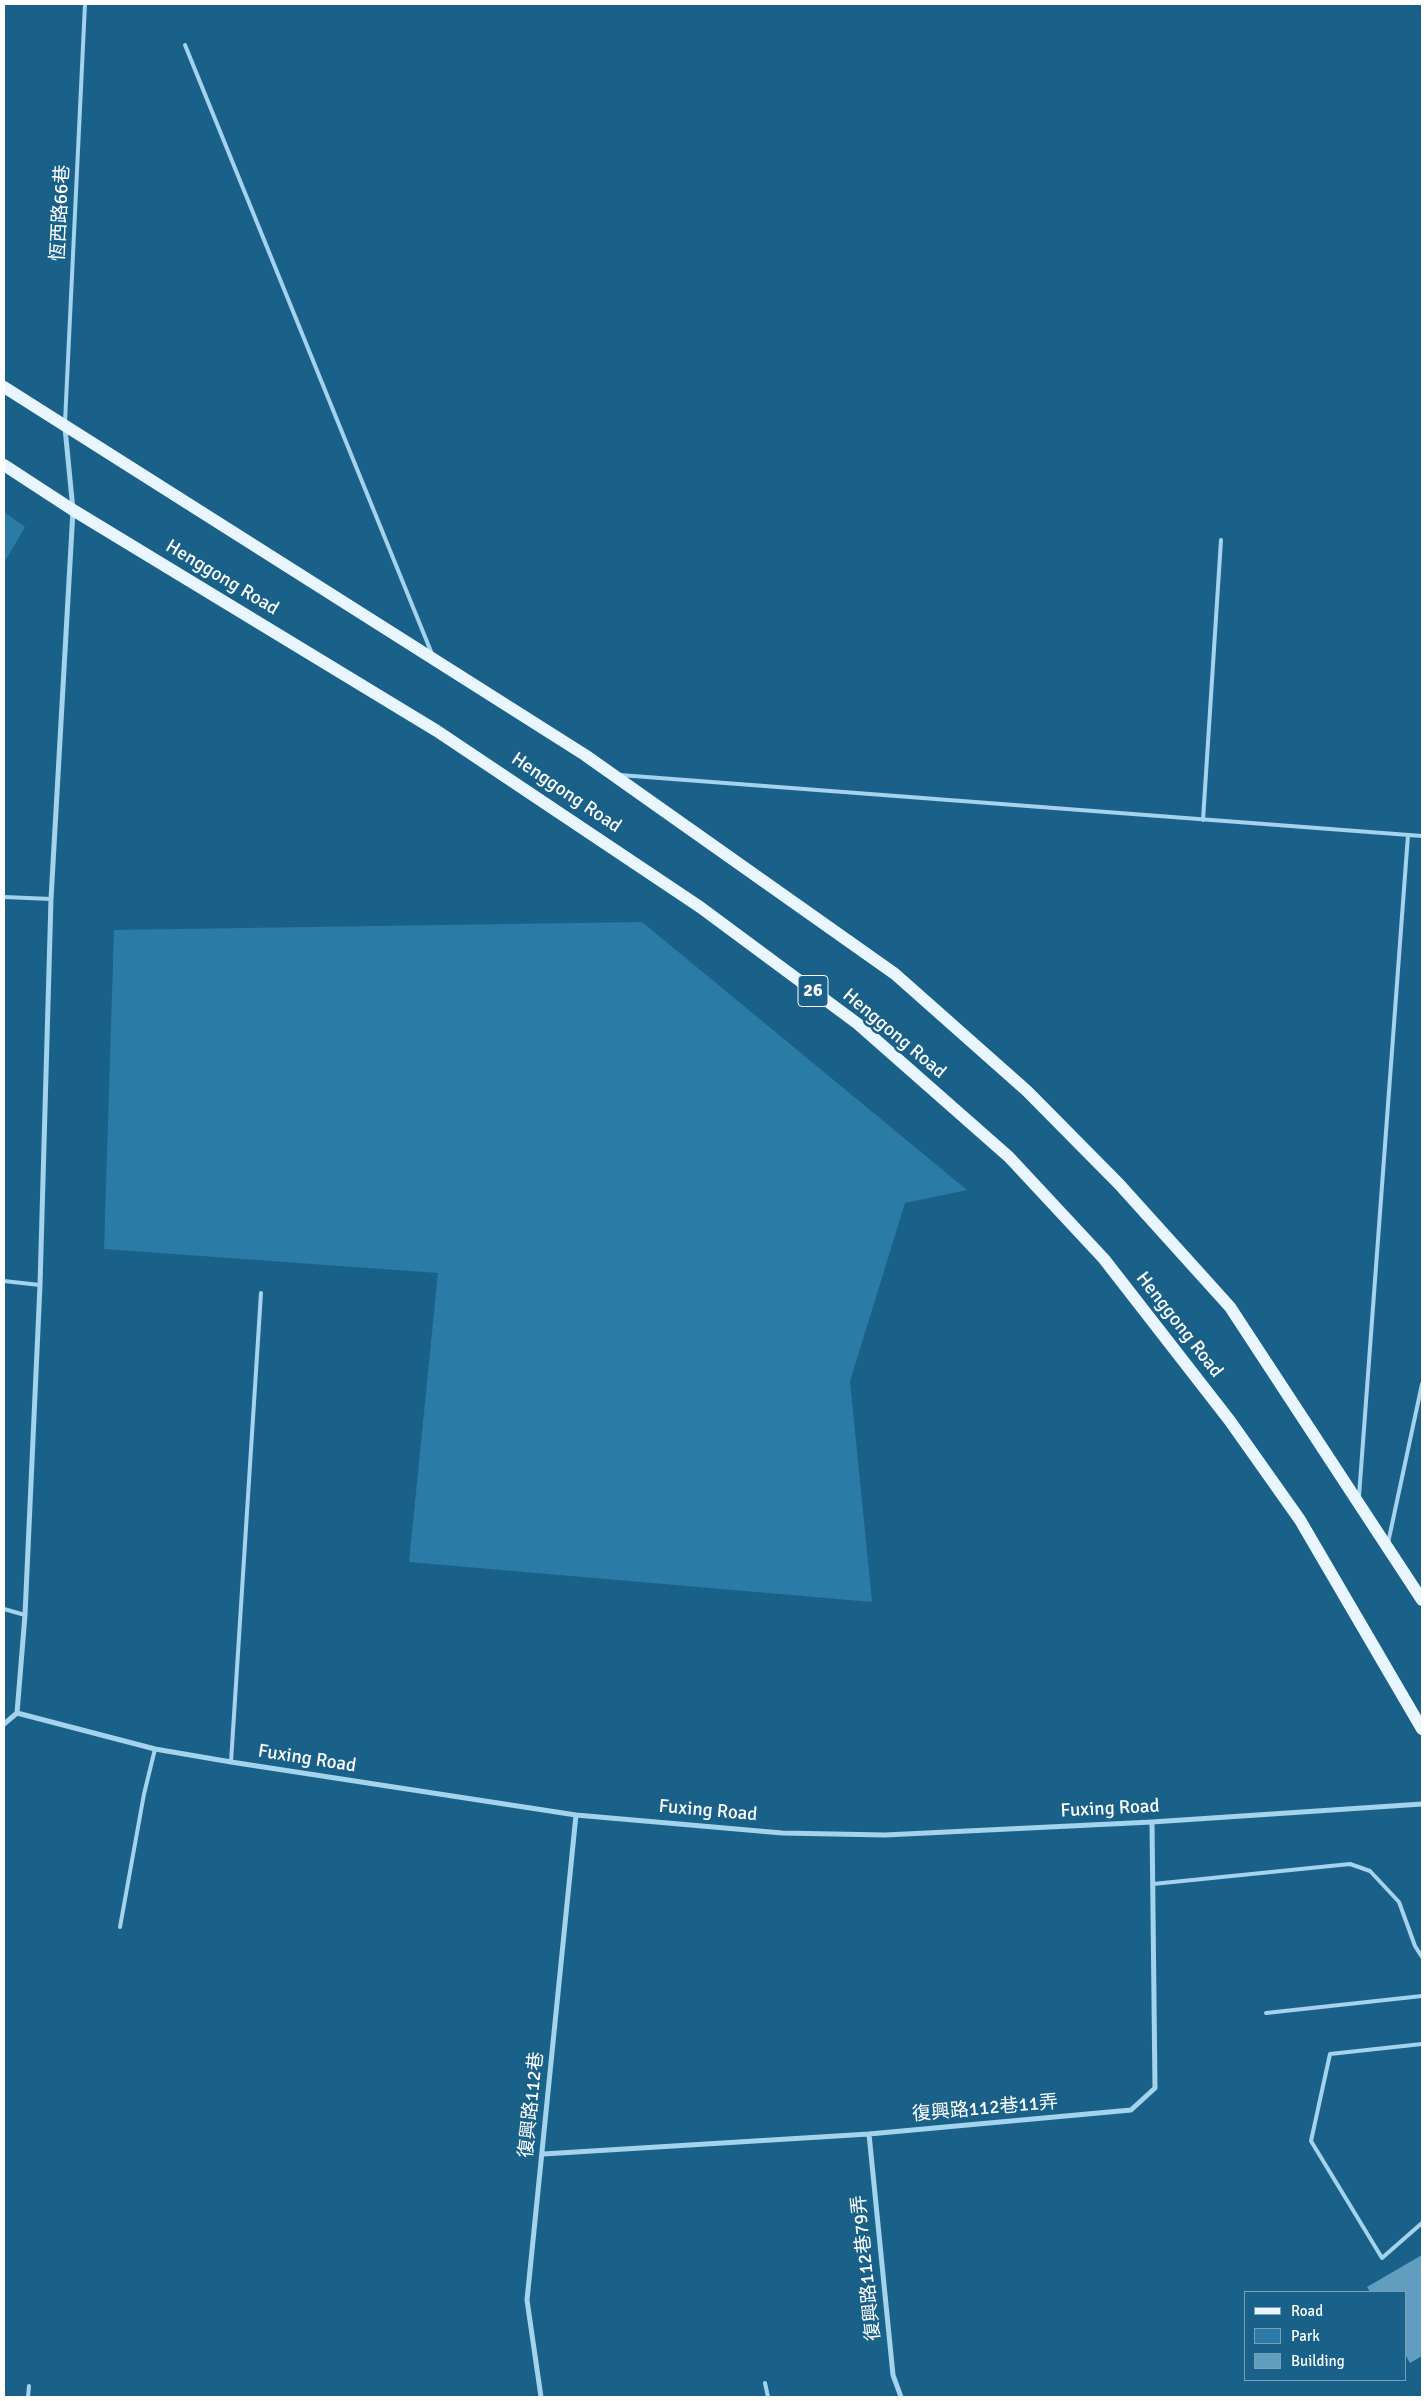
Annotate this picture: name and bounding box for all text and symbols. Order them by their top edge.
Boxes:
street label: 恆西路66巷 [47,164,75,262]
street label: Henggong Road [161,535,283,621]
street label: Henggong Road [507,748,625,838]
road number: 26 [798,976,828,1006]
street label: Henggong Road [838,984,950,1084]
street label: Henggong Road [1131,1268,1227,1382]
street label: Fuxing Road [256,1740,358,1778]
street label: Fuxing Road [658,1795,758,1827]
street label: Fuxing Road [1060,1795,1160,1823]
street label: 復興路112巷 [515,2051,549,2159]
street label: 復興路112巷11弄 [911,2091,1059,2127]
street label: 復興路112巷79弄 [848,2194,886,2342]
legend [1244,2291,1406,2381]
text: Road [1291,2302,1323,2320]
text: Park [1291,2327,1320,2345]
text: Building [1291,2352,1345,2370]

